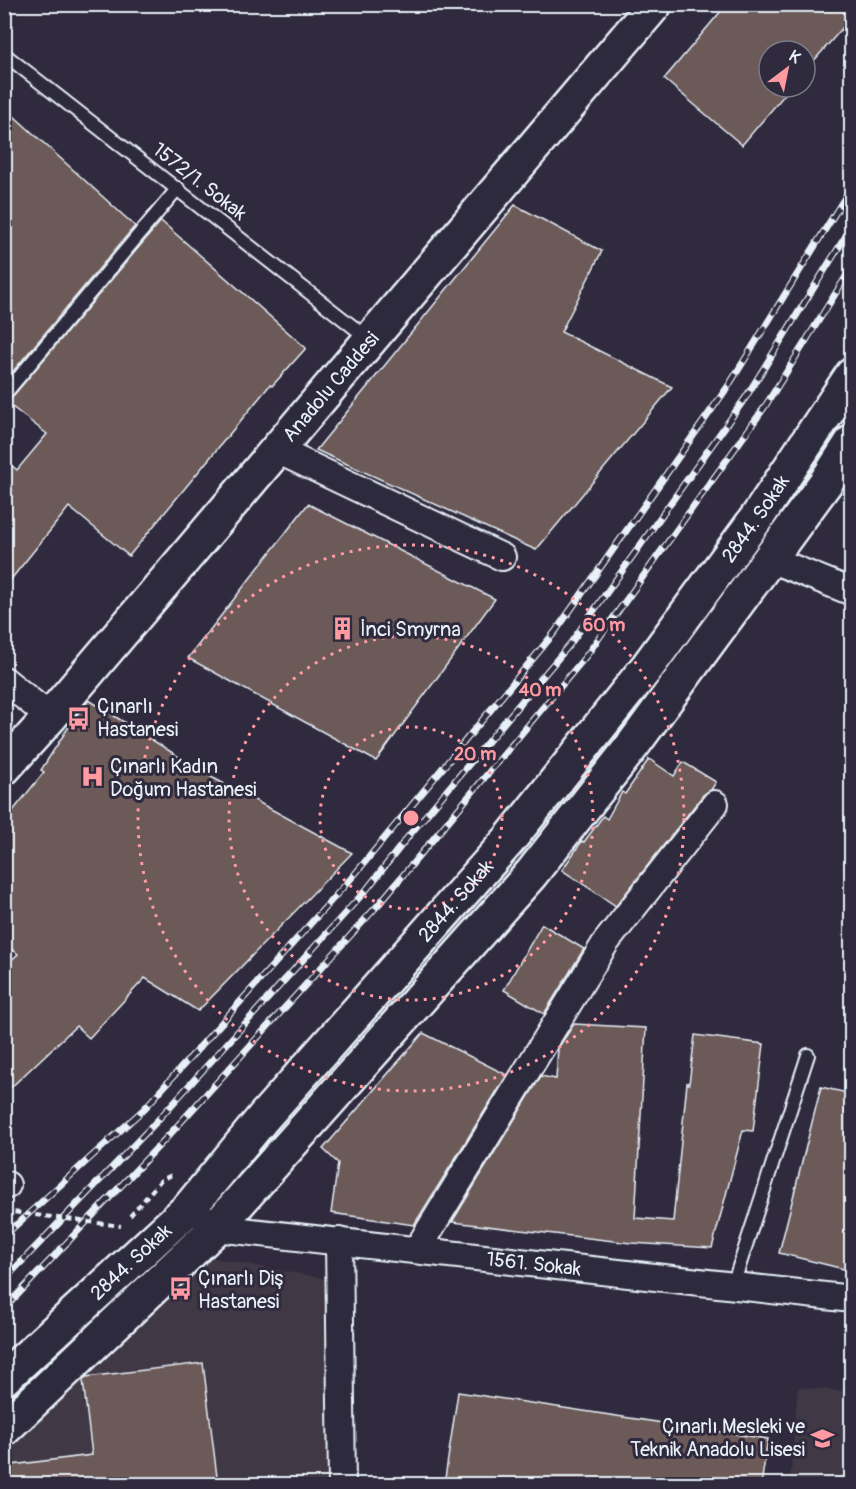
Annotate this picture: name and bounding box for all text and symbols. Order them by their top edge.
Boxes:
north arrow [757,39,817,99]
text: K [785,46,804,68]
street label: 1572/1. Sokak [148,137,252,226]
street label: Anadolu Caddesi [277,327,385,447]
street label: 2844. Sokak [716,470,795,568]
text: 60 m [583,614,625,637]
building icon: İnci Smyrna [329,616,355,642]
place label: İnci Smyrna [360,617,461,642]
text: 40 m [519,679,561,702]
place label: Çınarlı Hastanesi [97,694,178,742]
bus stop icon: Çınarlı Hastanesi [66,705,92,731]
text: 20 m [454,743,496,766]
place label: Çınarlı Kadın Doğum Hastanesi [110,754,257,802]
hospital icon: Çınarlı Kadın Doğum Hastanesi [79,764,105,790]
centre of rings [401,808,421,828]
street label: 2844. Sokak [413,854,499,947]
street label: 2844. Sokak [85,1218,177,1306]
street label: 1561. Sokak [485,1246,583,1282]
place label: Çınarlı Diş Hastanesi [198,1266,283,1314]
bus stop icon: Çınarlı Diş Hastanesi [167,1276,193,1302]
place label: Çınarlı Mesleki ve Teknik Anadolu Lisesi [630,1414,805,1462]
school or university icon: Çınarlı Mesleki ve Teknik Anadolu Lisesi [810,1425,836,1451]

